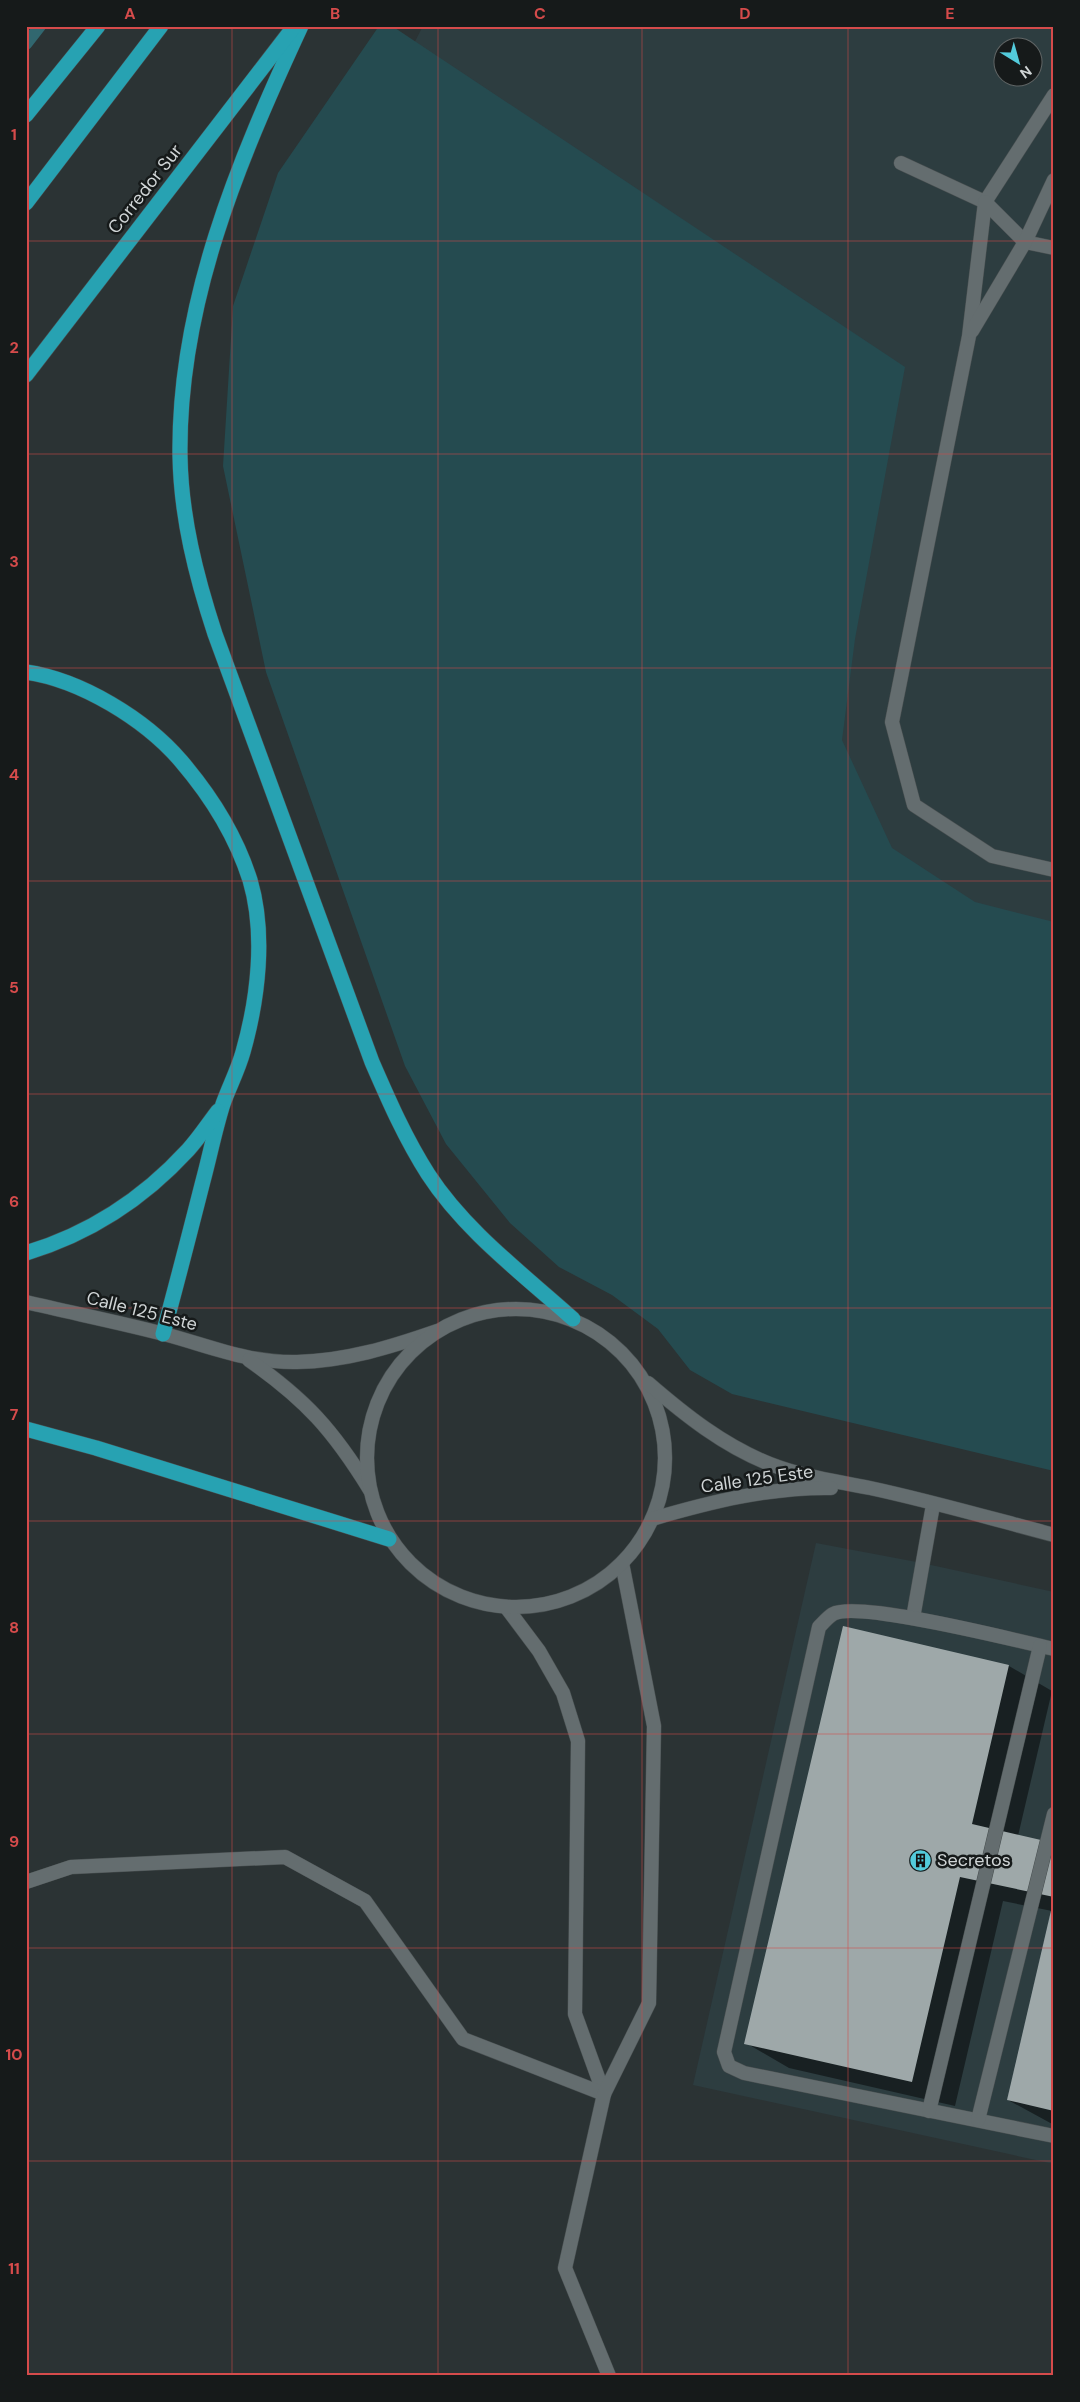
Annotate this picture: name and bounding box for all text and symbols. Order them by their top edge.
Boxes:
text: A [124,3,136,24]
text: B [330,3,340,24]
text: C [534,3,546,24]
text: D [739,3,751,24]
text: E [945,3,955,24]
north arrow [992,38,1042,88]
text: N [1016,62,1035,83]
text: 1 [11,124,17,145]
street label: Corredor Sur [102,139,188,239]
text: 2 [9,337,19,358]
text: 3 [9,551,19,572]
text: 4 [9,764,19,785]
text: 5 [9,977,19,998]
text: 6 [9,1191,19,1212]
street label: Calle 125 Este [84,1286,200,1336]
text: 7 [10,1404,19,1425]
street label: Calle 125 Este [699,1459,815,1499]
text: 8 [9,1617,19,1638]
text: 9 [9,1831,19,1852]
building icon: Secretos [909,1848,933,1872]
place label: Secretos [937,1848,1011,1872]
text: 10 [5,2044,23,2065]
text: 11 [8,2258,20,2279]

